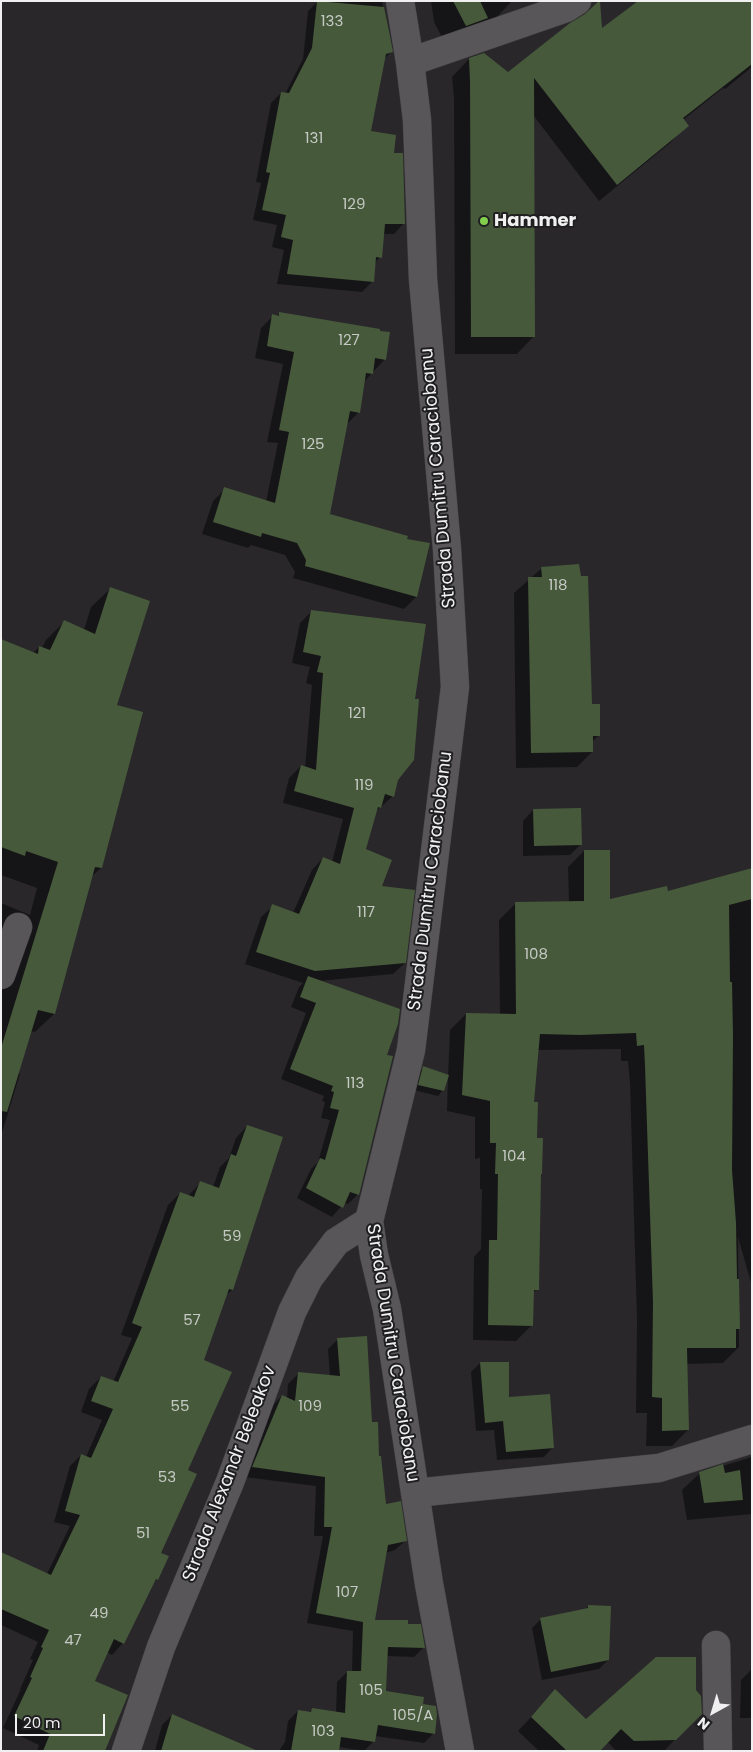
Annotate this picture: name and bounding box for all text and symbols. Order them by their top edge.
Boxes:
house number: 133 [321,13,343,31]
house number: 131 [305,130,323,148]
house number: 129 [343,196,365,214]
place label: Hammer [494,210,576,232]
marker: Hammer [478,215,490,227]
house number: 127 [338,332,360,350]
street label: Strada Dumitru Caraciobanu [417,347,461,609]
house number: 125 [302,436,324,454]
house number: 118 [548,577,568,595]
house number: 121 [348,705,366,723]
street label: Strada Dumitru Caraciobanu [404,750,458,1012]
house number: 119 [354,777,374,795]
house number: 117 [357,904,375,922]
house number: 108 [524,946,548,964]
house number: 113 [346,1075,364,1093]
house number: 104 [502,1148,526,1166]
street label: Strada Dumitru Caraciobanu [361,1222,423,1484]
house number: 59 [223,1228,241,1246]
house number: 57 [183,1312,201,1330]
street label: Strada Alexandr Beleakov [179,1363,281,1585]
house number: 55 [171,1398,189,1416]
house number: 109 [298,1398,322,1416]
house number: 53 [158,1469,176,1487]
house number: 51 [136,1525,150,1543]
house number: 107 [336,1584,358,1602]
house number: 49 [90,1605,108,1623]
house number: 47 [64,1632,82,1650]
house number: 105 [359,1682,383,1700]
north arrow [688,1687,738,1737]
scale bar [18,1704,108,1736]
house number: 105/A [393,1707,433,1725]
text: 20 m [23,1712,61,1733]
text: N [693,1713,714,1735]
house number: 103 [311,1723,335,1741]

